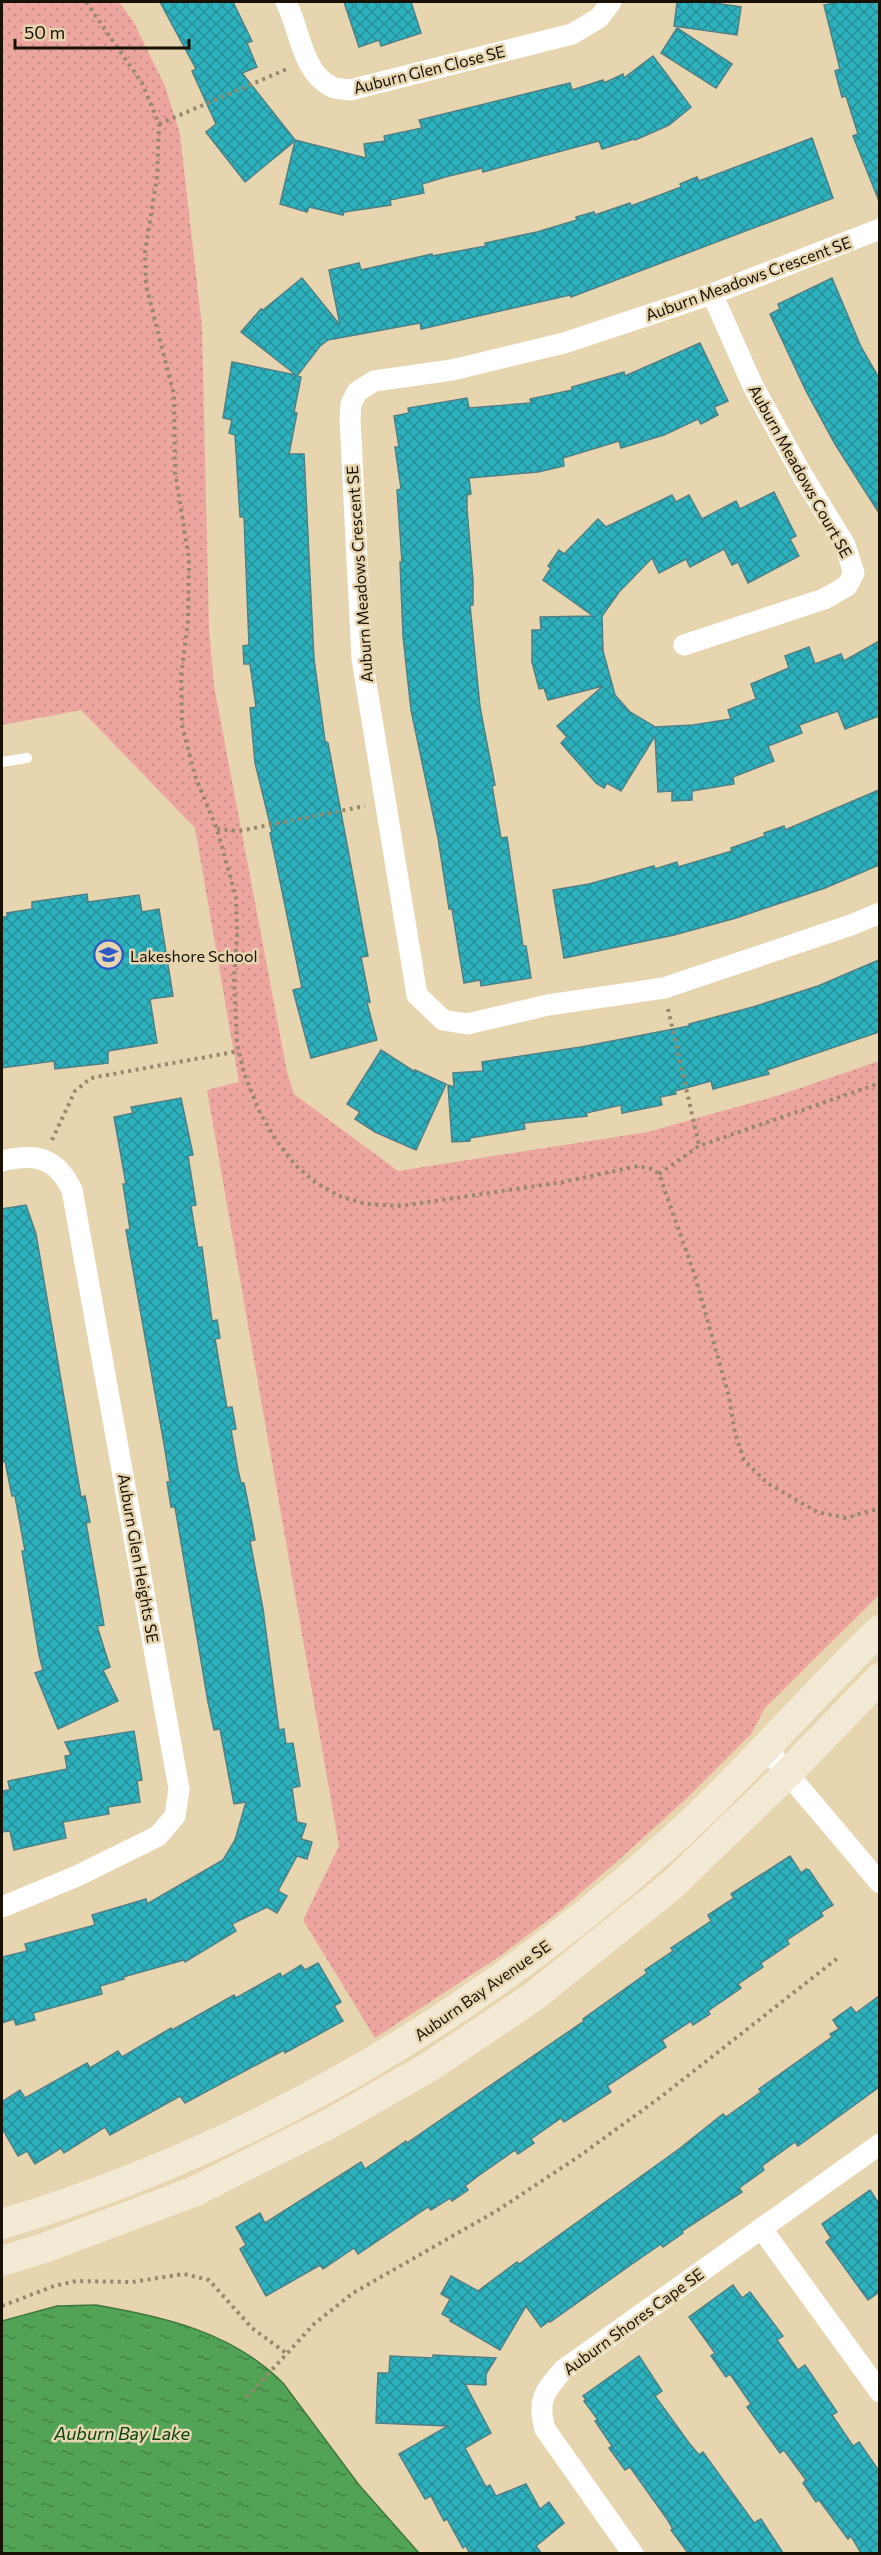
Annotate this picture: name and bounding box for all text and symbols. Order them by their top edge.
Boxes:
scale bar [15,12,189,50]
text: 50 m [24,21,65,43]
street label: Auburn Glen Close SE [351,41,507,97]
street label: Auburn Meadows Crescent SE [643,232,853,324]
street label: Auburn Meadows Court SE [745,381,857,561]
street label: Auburn Meadows Crescent SE [342,465,376,683]
school or university icon: Lakeshore School [93,939,125,971]
place label: Lakeshore School [130,946,258,965]
street label: Auburn Glen Heights SE [115,1472,163,1644]
street label: Auburn Bay Avenue SE [410,1936,554,2044]
street label: Auburn Shores Cape SE [559,2264,707,2378]
water label: Auburn Bay Lake [53,2422,190,2444]

